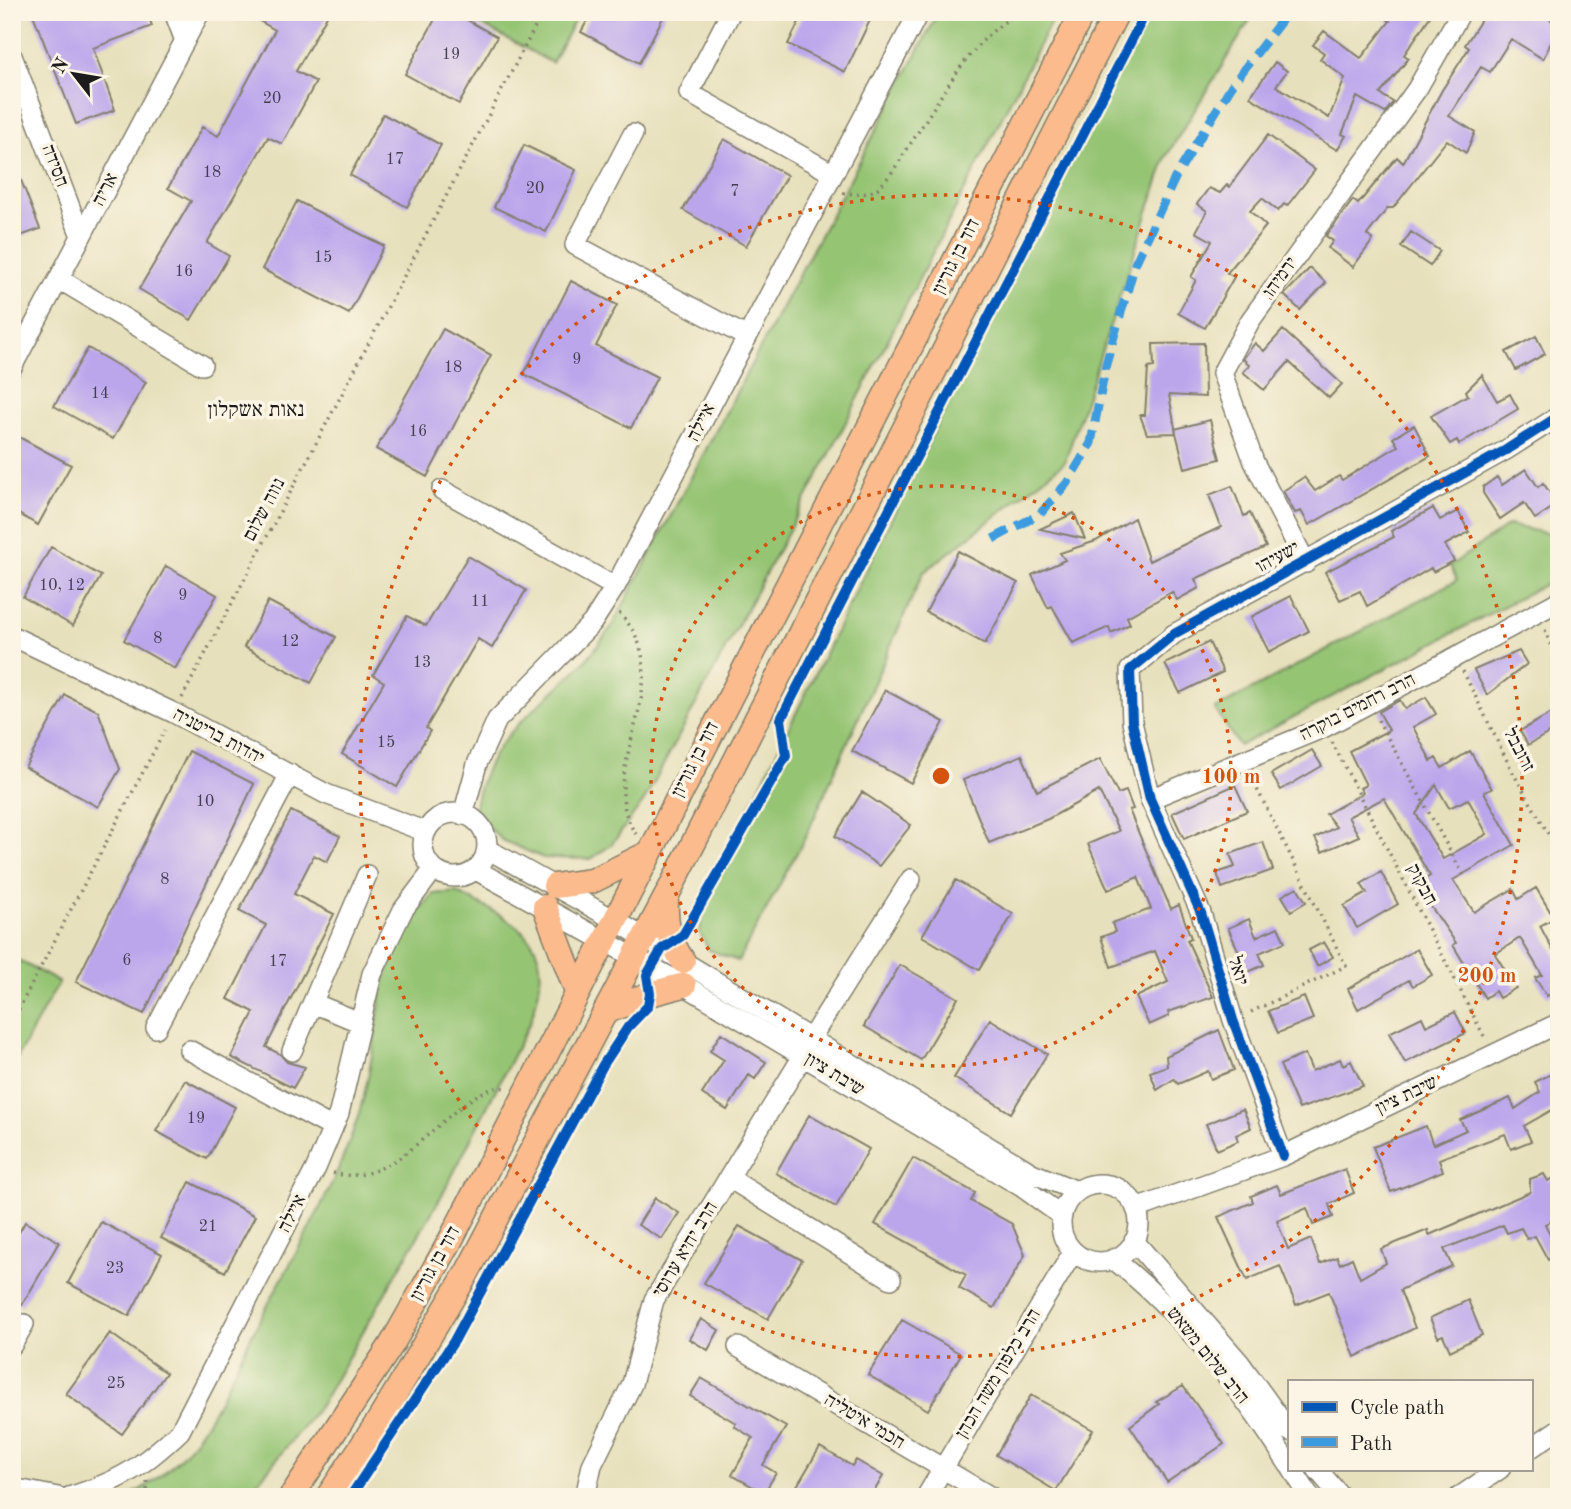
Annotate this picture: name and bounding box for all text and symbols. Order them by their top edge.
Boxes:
north arrow [38,38,108,108]
house number: 19 [442,47,460,63]
text: N [50,55,74,78]
house number: 20 [263,91,281,107]
street label: חסידה [37,142,71,190]
house number: 17 [386,152,404,168]
house number: 18 [203,165,221,181]
street label: אריה [90,170,122,210]
house number: 20 [526,181,544,197]
house number: 7 [730,184,740,200]
street label: דוד בן גוריון [930,216,984,298]
house number: 15 [314,250,332,266]
street label: ירמיהו [1260,254,1302,302]
house number: 16 [175,264,193,280]
house number: 9 [572,352,582,368]
house number: 18 [444,360,462,376]
house number: 14 [91,386,109,402]
district label: נאות אשקלון [208,399,304,421]
street label: איילה [684,401,719,445]
house number: 16 [409,424,427,440]
street label: נווה שלום [240,475,289,545]
street label: ישעיהו [1253,539,1303,577]
house number: 10, 12 [39,578,85,594]
house number: 9 [178,588,188,604]
house number: 11 [471,594,489,610]
house number: 8 [153,631,163,647]
house number: 12 [281,634,299,650]
house number: 13 [413,655,431,671]
street label: הרב רחמים בוקרה [1297,671,1419,745]
street label: יהדות בריטניה [169,705,267,769]
street label: דוד בן גוריון [669,719,723,801]
street label: זרובבל [1499,724,1538,775]
house number: 15 [377,735,395,751]
centre of rings [929,764,953,788]
text: 100 m [1201,767,1261,788]
house number: 10 [196,794,214,810]
street label: חבקוק [1402,861,1440,909]
house number: 8 [160,872,170,888]
house number: 6 [122,953,132,969]
house number: 17 [269,954,287,970]
street label: יואל [1224,954,1251,988]
text: 200 m [1457,966,1517,987]
street label: שיבת ציון [801,1050,867,1100]
street label: שיבת ציון [1373,1073,1441,1119]
house number: 19 [187,1111,205,1127]
street label: איילה [275,1192,310,1236]
street label: הרב יחיא ערוסי [650,1199,722,1301]
house number: 21 [199,1219,217,1235]
street label: דוד בן גוריון [408,1224,464,1304]
house number: 23 [106,1261,124,1277]
street label: הרב שלום משאש [1162,1303,1253,1408]
street label: הרב כלפון משה הכהן [952,1306,1045,1442]
house number: 25 [107,1376,125,1392]
legend [1288,1380,1532,1470]
street label: חכמי איטליה [821,1390,908,1453]
text: Cycle path [1350,1398,1445,1419]
text: Path [1350,1434,1393,1455]

